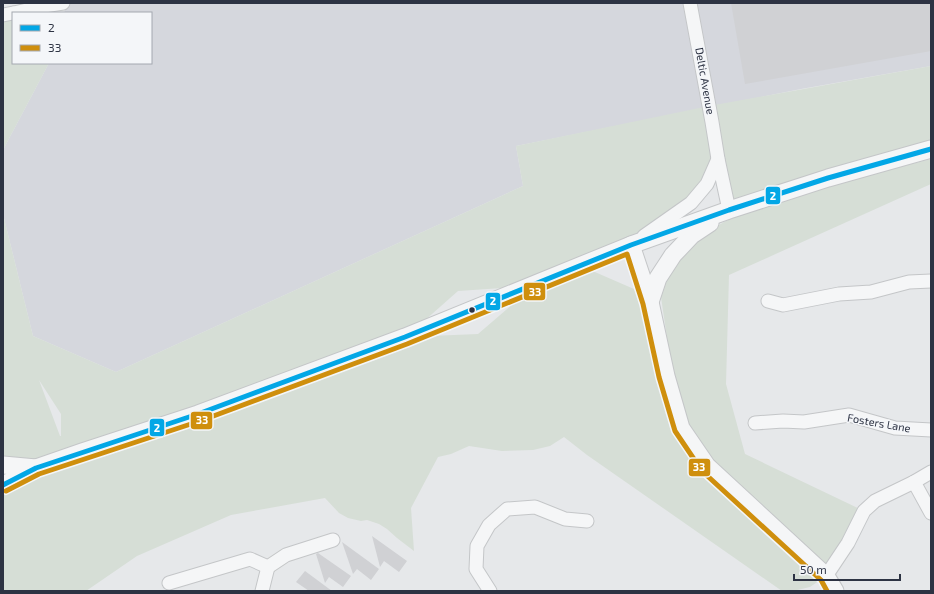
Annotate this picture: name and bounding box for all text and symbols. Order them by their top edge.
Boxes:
legend [12,12,152,64]
text: 2 [48,20,55,34]
text: 33 [48,40,61,54]
street label: Deltic Avenue [693,46,718,115]
line badge: 2 [765,186,781,205]
text: 2 [770,189,776,202]
line badge: 33 [523,282,546,301]
text: 33 [529,285,541,298]
line badge: 2 [485,292,501,311]
text: 2 [490,294,496,307]
unlabelled marker [467,305,477,315]
line badge: 33 [190,411,213,430]
street label: Fosters Lane [846,411,912,434]
text: 33 [196,413,208,426]
line badge: 2 [149,418,165,437]
text: 2 [154,421,160,434]
line badge: 33 [688,458,711,477]
text: 33 [693,460,705,473]
scale bar [794,556,900,582]
text: 50 m [800,562,827,576]

